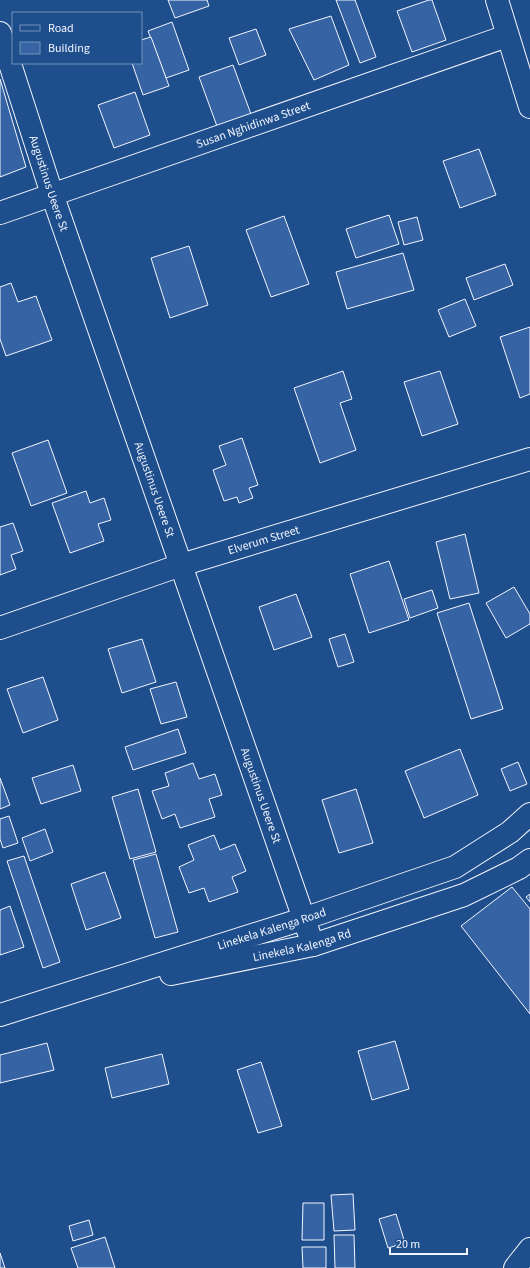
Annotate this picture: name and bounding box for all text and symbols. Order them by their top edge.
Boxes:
legend [12,12,142,64]
text: Road [48,20,74,37]
text: Building [48,40,90,57]
street label: Susan Nghidinwa Street [194,97,312,153]
street label: Augustinus Ueere St [25,133,72,234]
street label: Augustinus Ueere St [130,440,179,540]
street label: Elverum Street [226,521,302,559]
street label: Augustinus Ueere St [236,746,285,846]
street label: Linekela Kalenga Road [215,904,328,955]
street label: Linekela Kalenga Rd [251,925,353,966]
scale bar [390,1230,467,1256]
text: 20 m [396,1236,420,1253]

